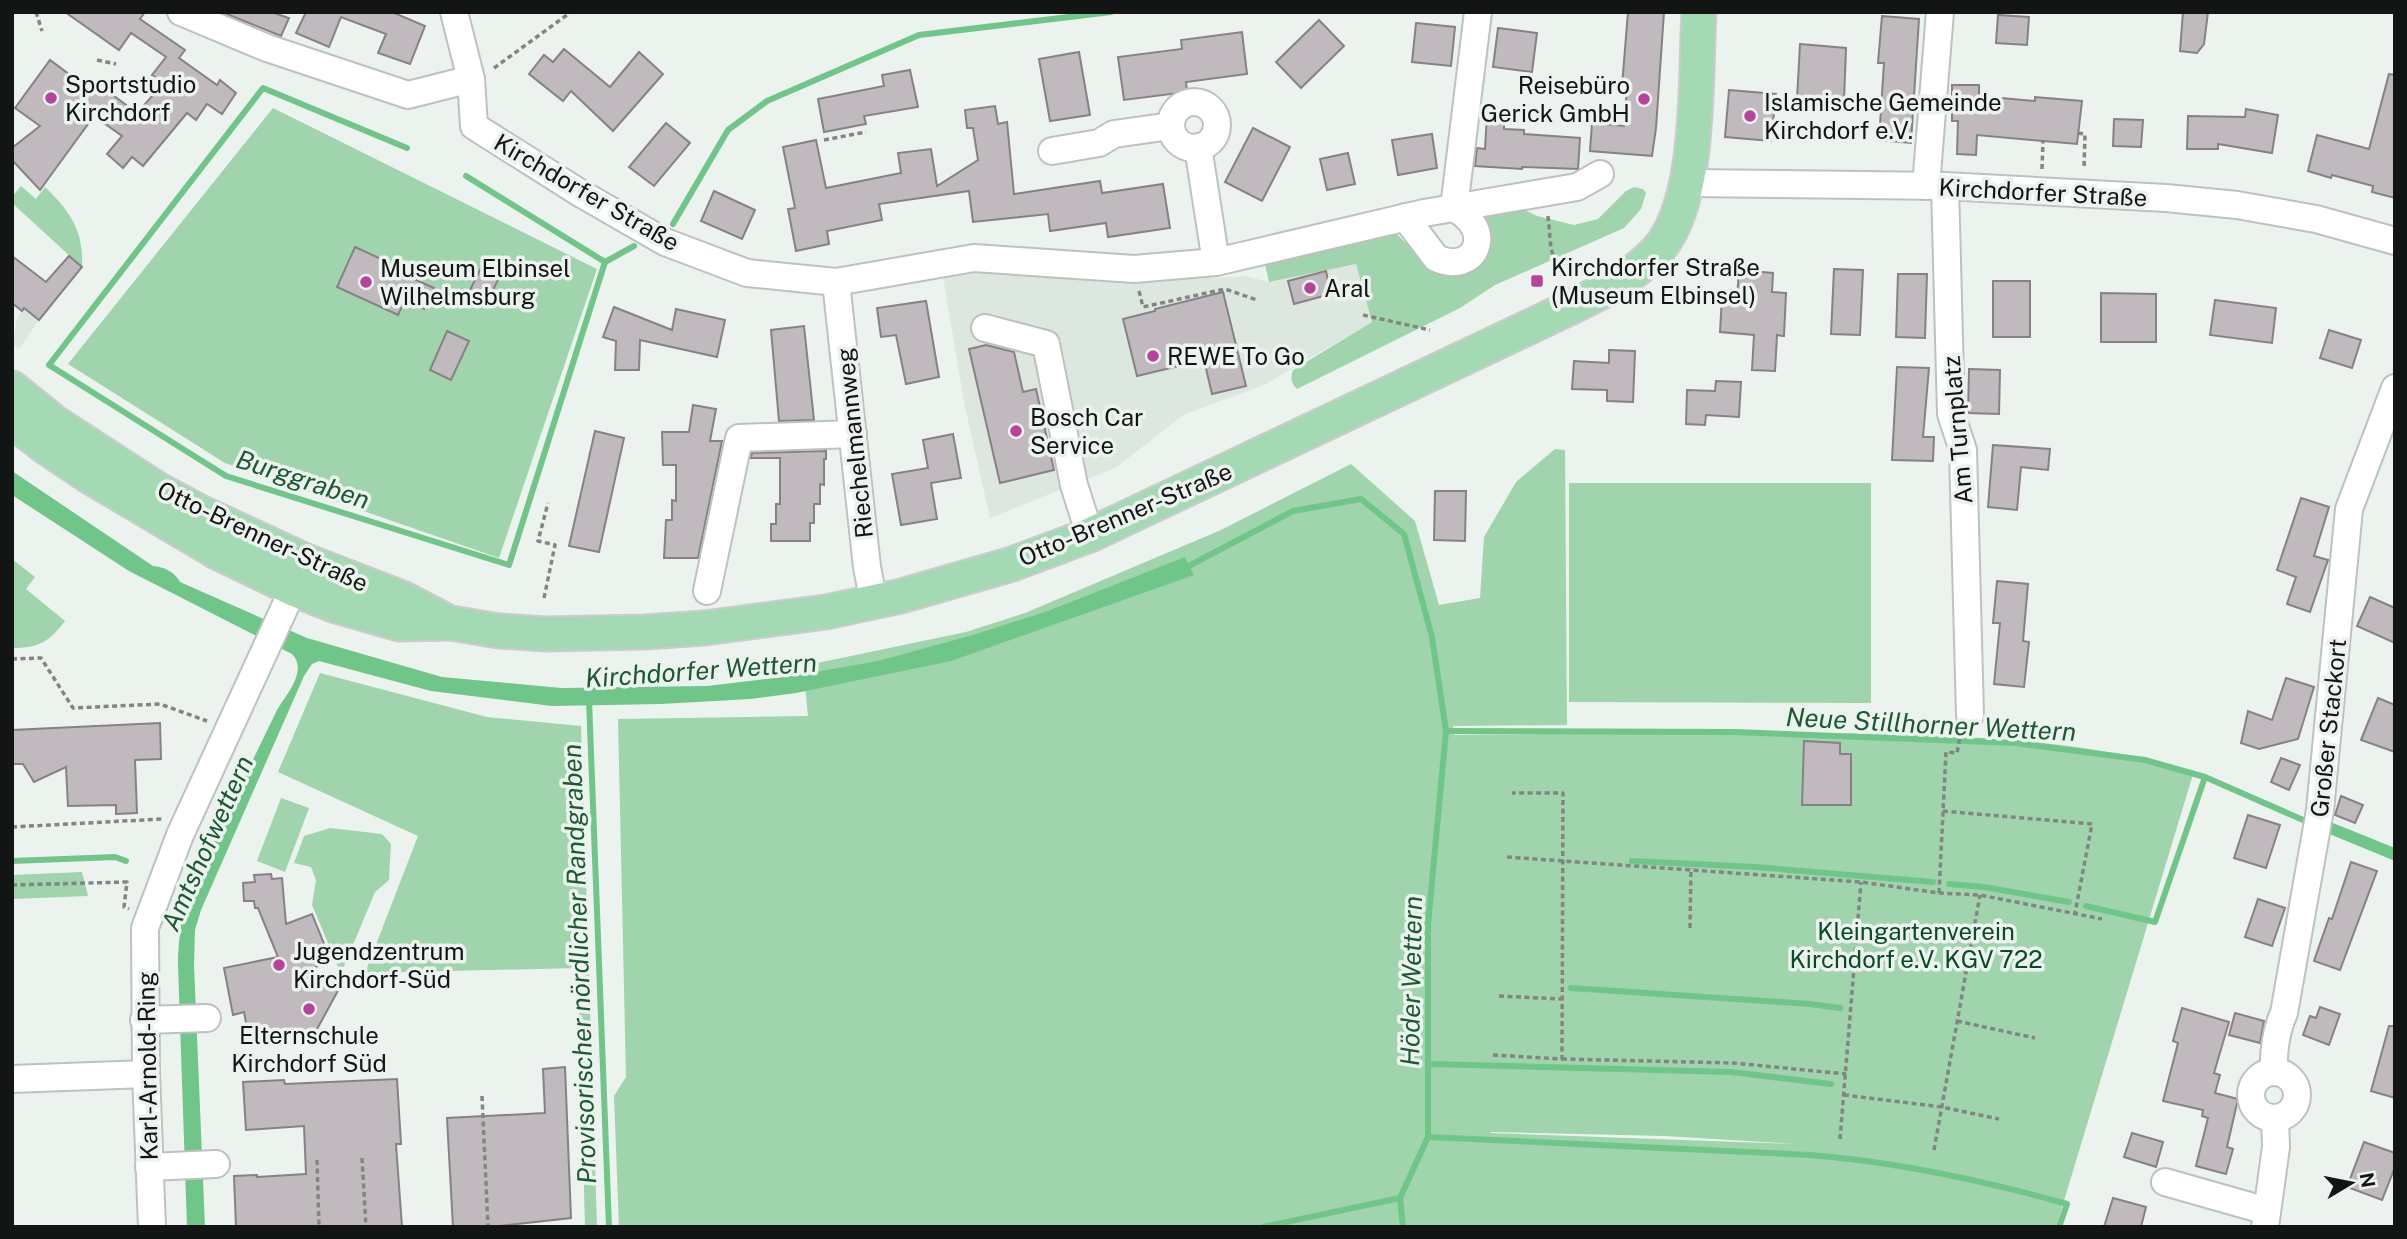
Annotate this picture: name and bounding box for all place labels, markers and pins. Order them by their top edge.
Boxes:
place label: Sportstudio Kirchdorf [65,70,196,126]
place label: Reisebüro Gerick GmbH [1480,71,1630,127]
place label: Islamische Gemeinde Kirchdorf e.V. [1764,88,2002,144]
marker: Sportstudio Kirchdorf [43,90,59,106]
marker: Reisebüro Gerick GmbH [1636,91,1652,107]
marker: Islamische Gemeinde Kirchdorf e.V. [1742,108,1758,124]
place label: Kirchdorfer Straße (Museum Elbinsel) [1551,253,1760,309]
place label: Museum Elbinsel Wilhelmsburg [380,254,570,310]
marker: Kirchdorfer Straße (Museum Elbinsel) [1529,273,1545,289]
marker: Museum Elbinsel Wilhelmsburg [358,274,374,290]
place label: Aral [1324,274,1371,302]
marker: Aral [1302,280,1318,296]
place label: REWE To Go [1167,342,1305,370]
marker: REWE To Go [1145,348,1161,364]
place label: Bosch Car Service [1030,403,1143,459]
marker: Bosch Car Service [1008,423,1024,439]
place label: Jugendzentrum Kirchdorf-Süd [293,937,464,993]
marker: Jugendzentrum Kirchdorf-Süd [271,957,287,973]
marker: Elternschule Kirchdorf Süd [301,1001,317,1017]
place label: Elternschule Kirchdorf Süd [231,1021,387,1077]

